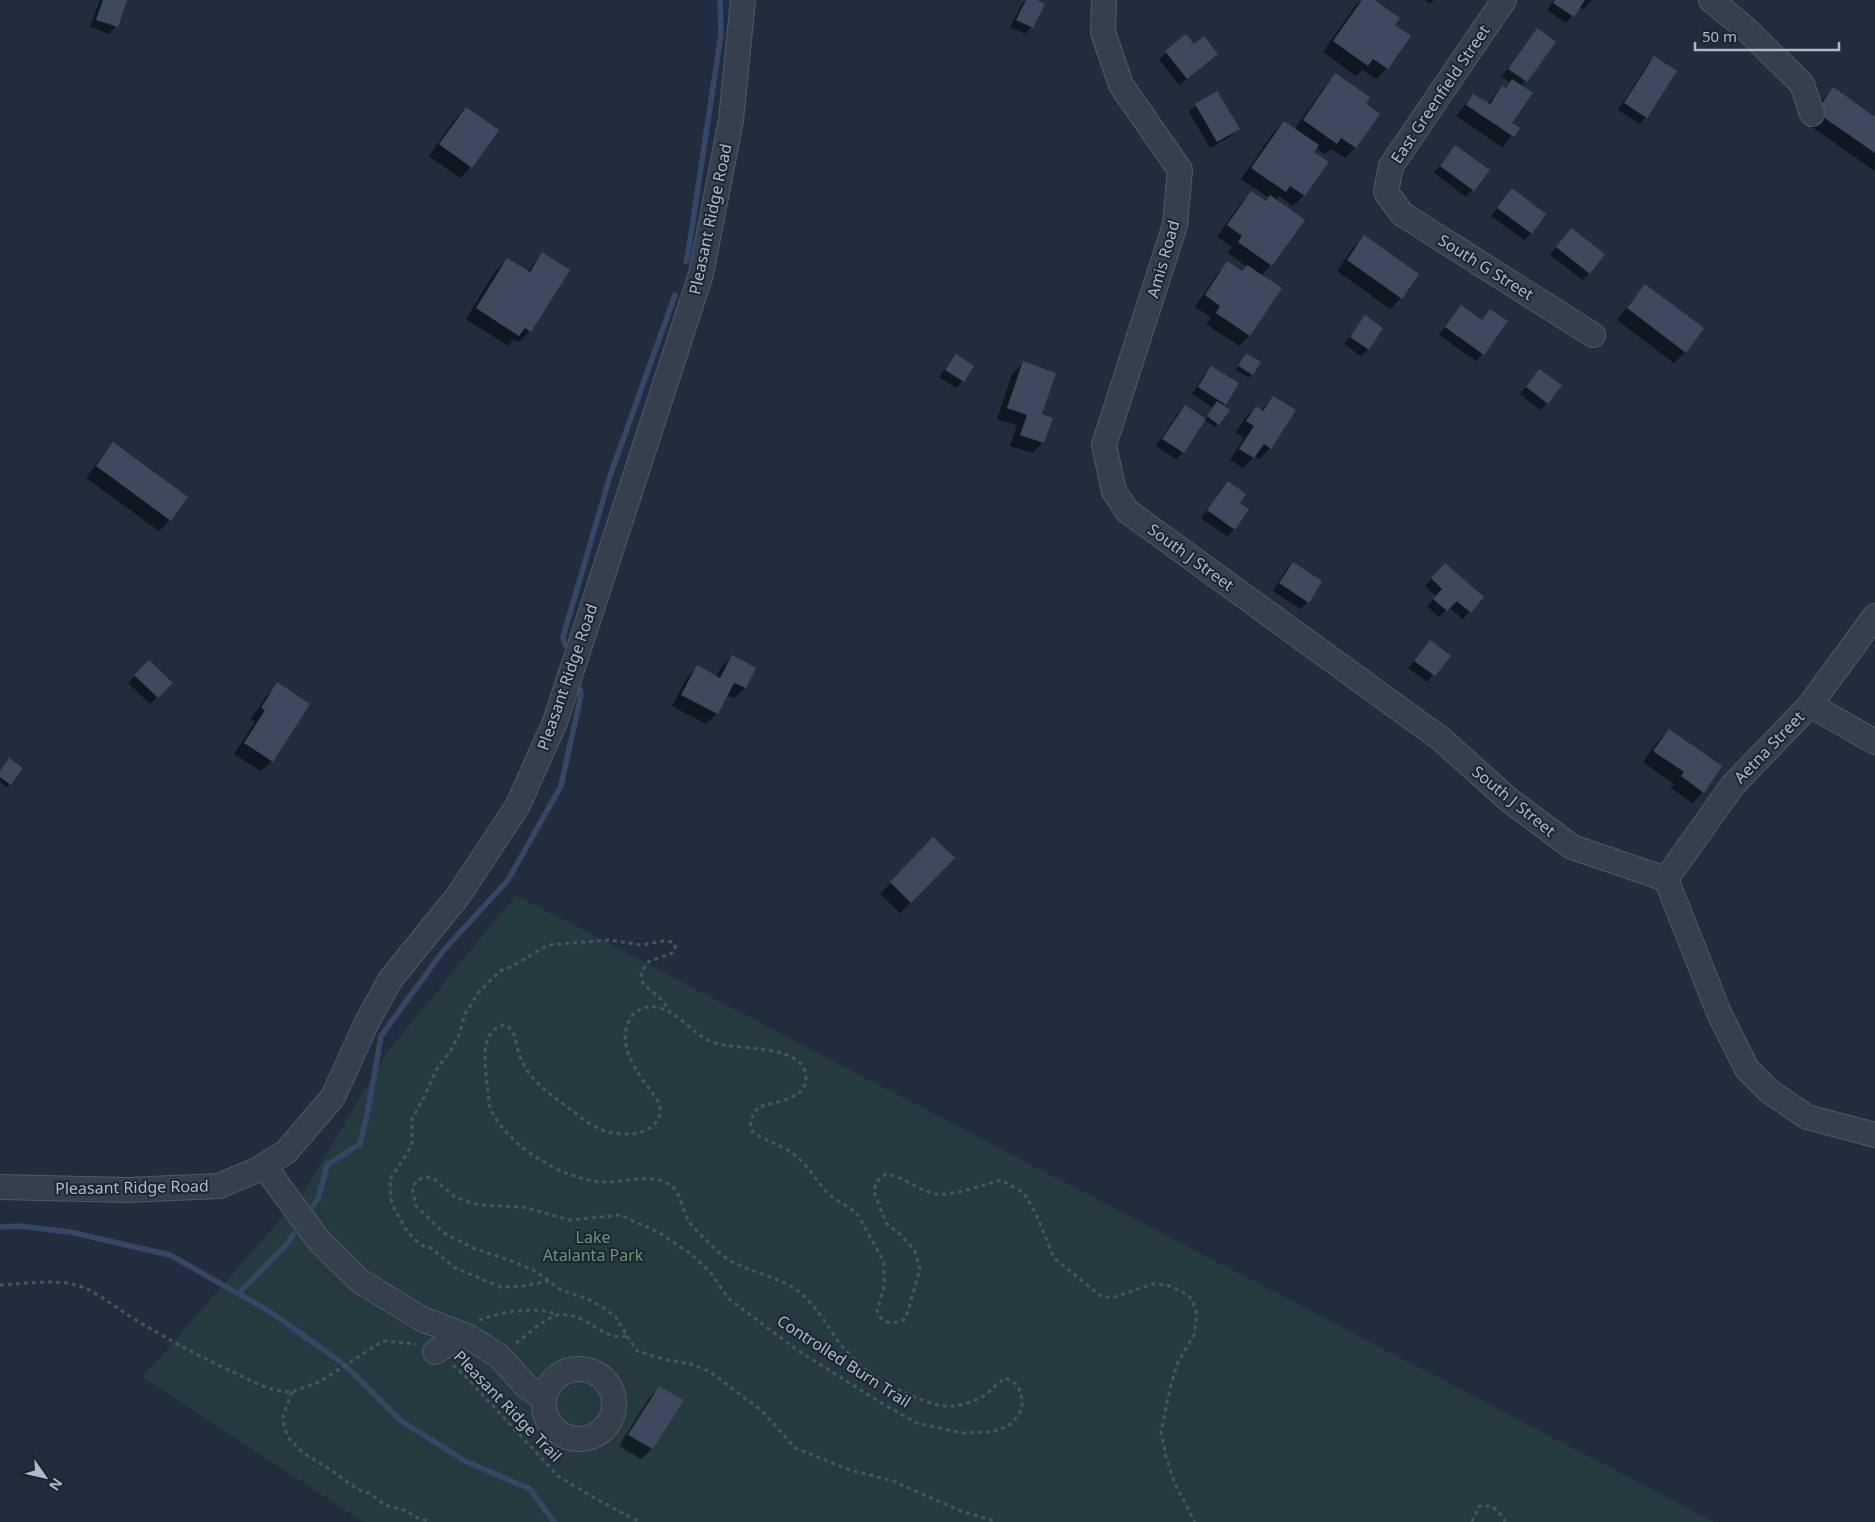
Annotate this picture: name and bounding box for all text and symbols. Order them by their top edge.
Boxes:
street label: East Greenfield Street [1385,20,1495,168]
scale bar [1695,20,1839,52]
text: 50 m [1702,26,1737,46]
street label: Pleasant Ridge Road [683,142,737,296]
street label: Amis Road [1141,218,1185,300]
street label: South G Street [1434,229,1538,305]
street label: South J Street [1144,518,1239,596]
street label: Pleasant Ridge Road [532,601,602,753]
street label: Aetna Street [1729,706,1809,788]
street label: South J Street [1468,761,1560,842]
street label: Pleasant Ridge Road [55,1175,209,1199]
park label: Lake Atalanta Park [543,1226,644,1266]
street label: Controlled Burn Trail [773,1309,915,1413]
street label: Pleasant Ridge Trail [449,1346,567,1466]
north arrow [20,1452,70,1502]
text: N [45,1475,67,1495]

